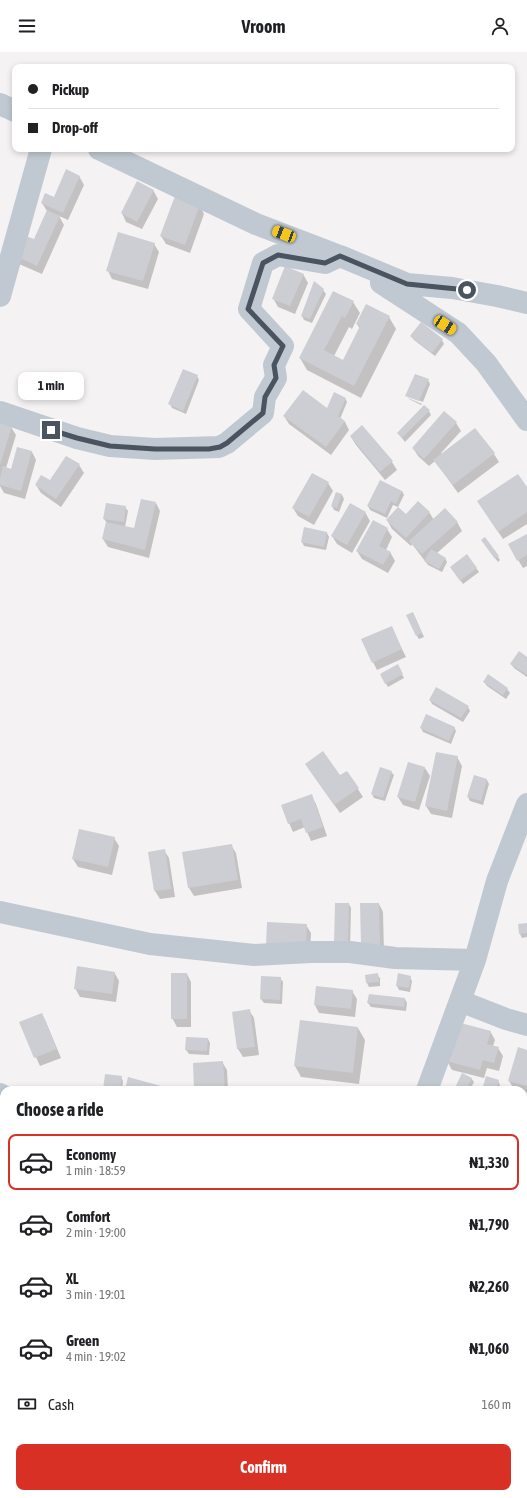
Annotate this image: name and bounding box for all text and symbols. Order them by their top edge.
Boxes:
icon: menu [16,15,38,37]
icon: person [489,15,511,37]
text: Vroom [241,16,286,37]
text: Pickup [52,81,89,98]
text: Drop-off [52,119,98,136]
car [271,224,297,244]
route start [458,281,476,299]
car [432,313,458,337]
callout: 1 min [18,372,84,400]
text: 1 min [38,378,64,393]
route end [42,421,60,439]
text: Choose a ride [16,1099,104,1120]
icon: car [18,1144,54,1180]
text: Economy [66,1146,116,1163]
text: ₦1,330 [469,1154,509,1171]
text: 1 min · 18:59 [66,1163,126,1178]
icon: car [18,1206,54,1242]
text: Comfort [66,1208,110,1225]
text: ₦1,790 [469,1216,509,1233]
text: 2 min · 19:00 [66,1225,126,1240]
icon: car [18,1268,54,1304]
text: XL [66,1270,79,1287]
text: ₦2,260 [469,1278,509,1295]
text: 3 min · 19:01 [66,1287,126,1302]
icon: car [18,1330,54,1366]
text: Green [66,1332,99,1349]
text: ₦1,060 [469,1340,509,1357]
text: 4 min · 19:02 [66,1349,126,1364]
icon: cash [16,1393,38,1415]
text: Cash [48,1396,74,1413]
text: 160 m [482,1397,511,1412]
button: Confirm [16,1444,511,1490]

